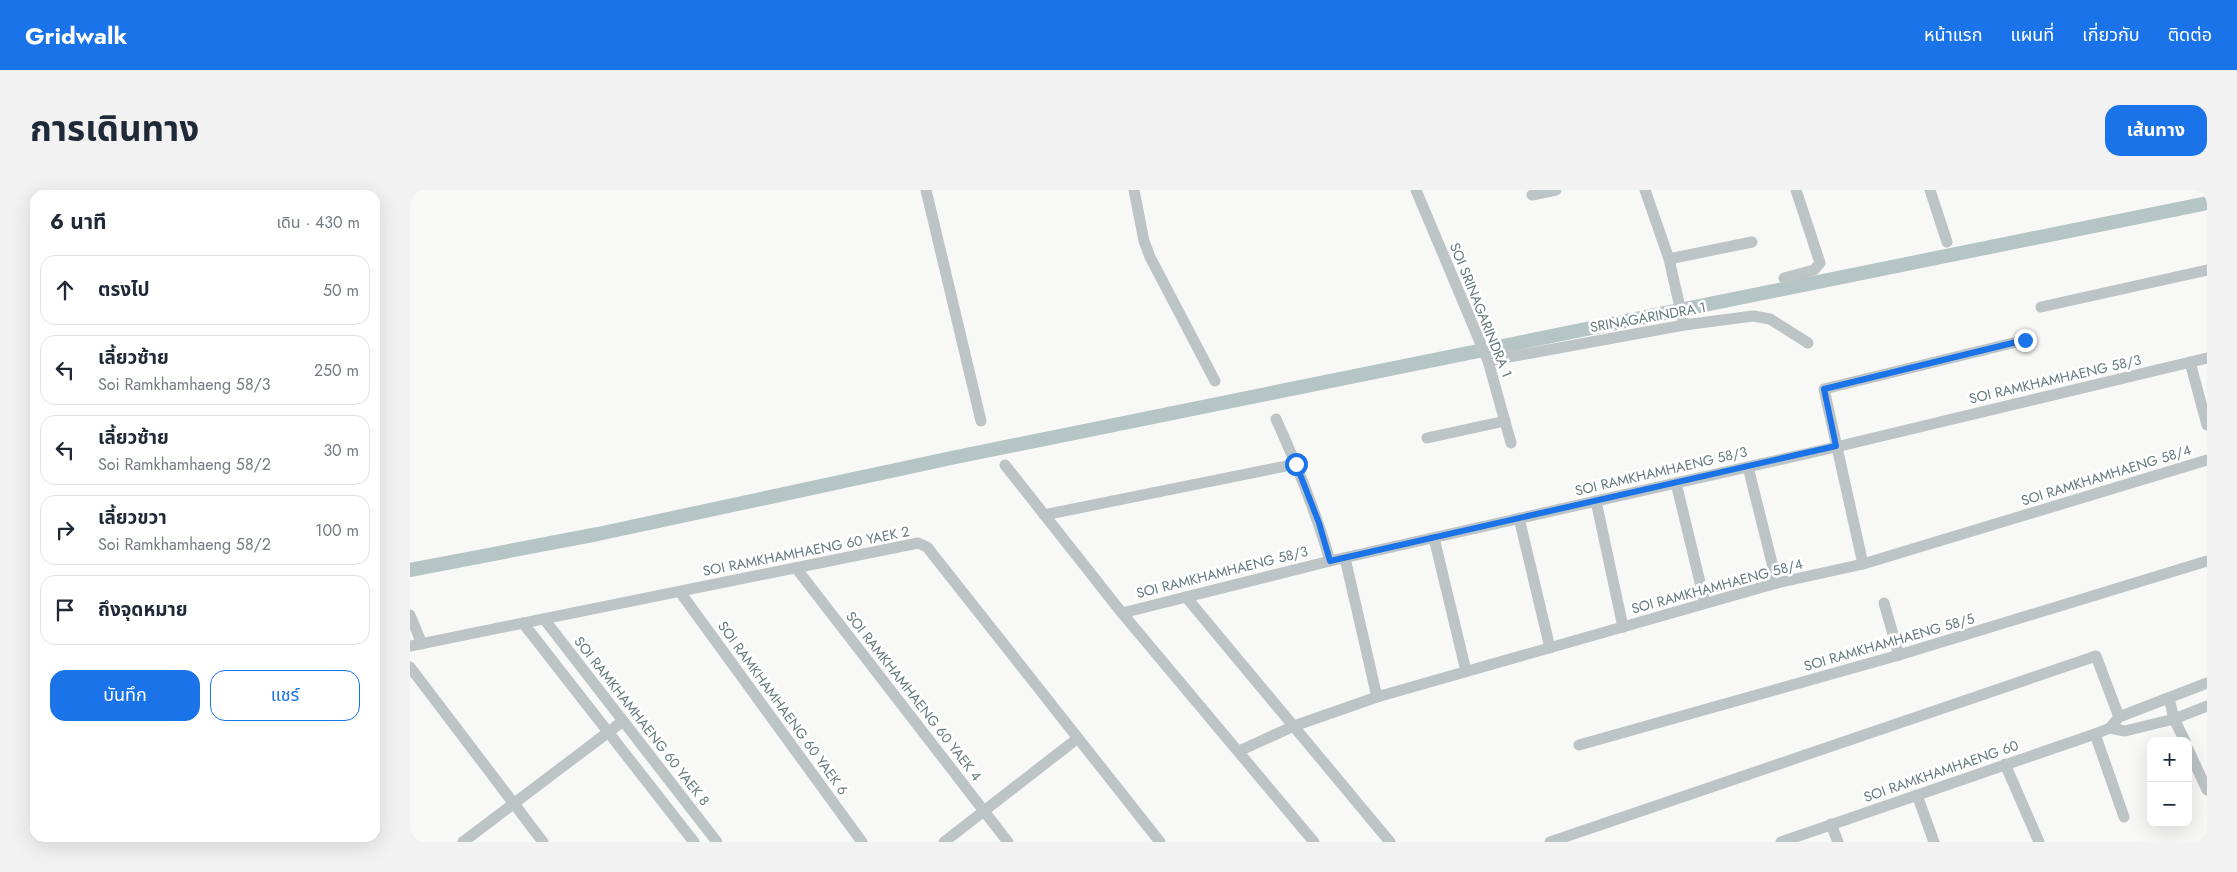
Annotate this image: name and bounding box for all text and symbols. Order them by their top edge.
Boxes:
text: Gridwalk [25,18,127,53]
text: หน้าแรก [1924,22,1982,48]
text: แผนที่ [2010,22,2054,48]
text: เกี่ยวกับ [2082,22,2140,48]
text: ติดต่อ [2168,22,2212,48]
text: การเดินทาง [30,104,199,154]
button: เส้นทาง [2105,105,2207,156]
text: 6 นาที [50,207,107,237]
text: เดิน · 430 m [276,211,360,234]
street label: SOI SRINAGARINDRA 1 [1445,240,1517,380]
icon: ahead [51,276,79,304]
text: ตรงไป [98,276,150,303]
text: 50 m [323,279,359,302]
street label: SRINAGARINDRA 1 [1588,297,1708,337]
route end [2014,329,2037,352]
text: เลี้ยวซ้าย [98,344,169,371]
street label: SOI RAMKHAMHAENG 58/3 [1967,349,2143,409]
icon: left [51,356,79,384]
text: 250 m [314,359,359,382]
text: Soi Ramkhamhaeng 58/3 [98,373,270,396]
text: เลี้ยวซ้าย [98,424,169,451]
icon: left [51,436,79,464]
text: 30 m [323,439,359,462]
street label: SOI RAMKHAMHAENG 58/4 [2019,440,2193,510]
street label: SOI RAMKHAMHAENG 58/3 [1573,441,1749,501]
text: Soi Ramkhamhaeng 58/2 [98,453,271,476]
route start [1285,453,1308,476]
text: เลี้ยวขวา [98,504,167,531]
icon: right [51,516,79,544]
text: 100 m [315,519,359,542]
street label: SOI RAMKHAMHAENG 60 YAEK 2 [701,521,911,581]
text: Soi Ramkhamhaeng 58/2 [98,533,271,556]
street label: SOI RAMKHAMHAENG 58/3 [1134,541,1310,603]
street label: SOI RAMKHAMHAENG 58/4 [1629,553,1805,619]
icon: arrive [51,596,79,624]
text: ถึงจุดหมาย [98,596,188,623]
street label: SOI RAMKHAMHAENG 60 YAEK 4 [841,607,987,785]
street label: SOI RAMKHAMHAENG 58/5 [1801,608,1977,676]
street label: SOI RAMKHAMHAENG 60 YAEK 6 [713,617,853,799]
street label: SOI RAMKHAMHAENG 60 YAEK 8 [569,632,715,810]
button: บันทึก [50,670,200,721]
button: แชร์ [210,670,360,721]
street label: SOI RAMKHAMHAENG 60 [1861,735,2021,807]
map controls [2147,737,2192,827]
button: + [2147,737,2192,782]
button: − [2147,782,2192,827]

